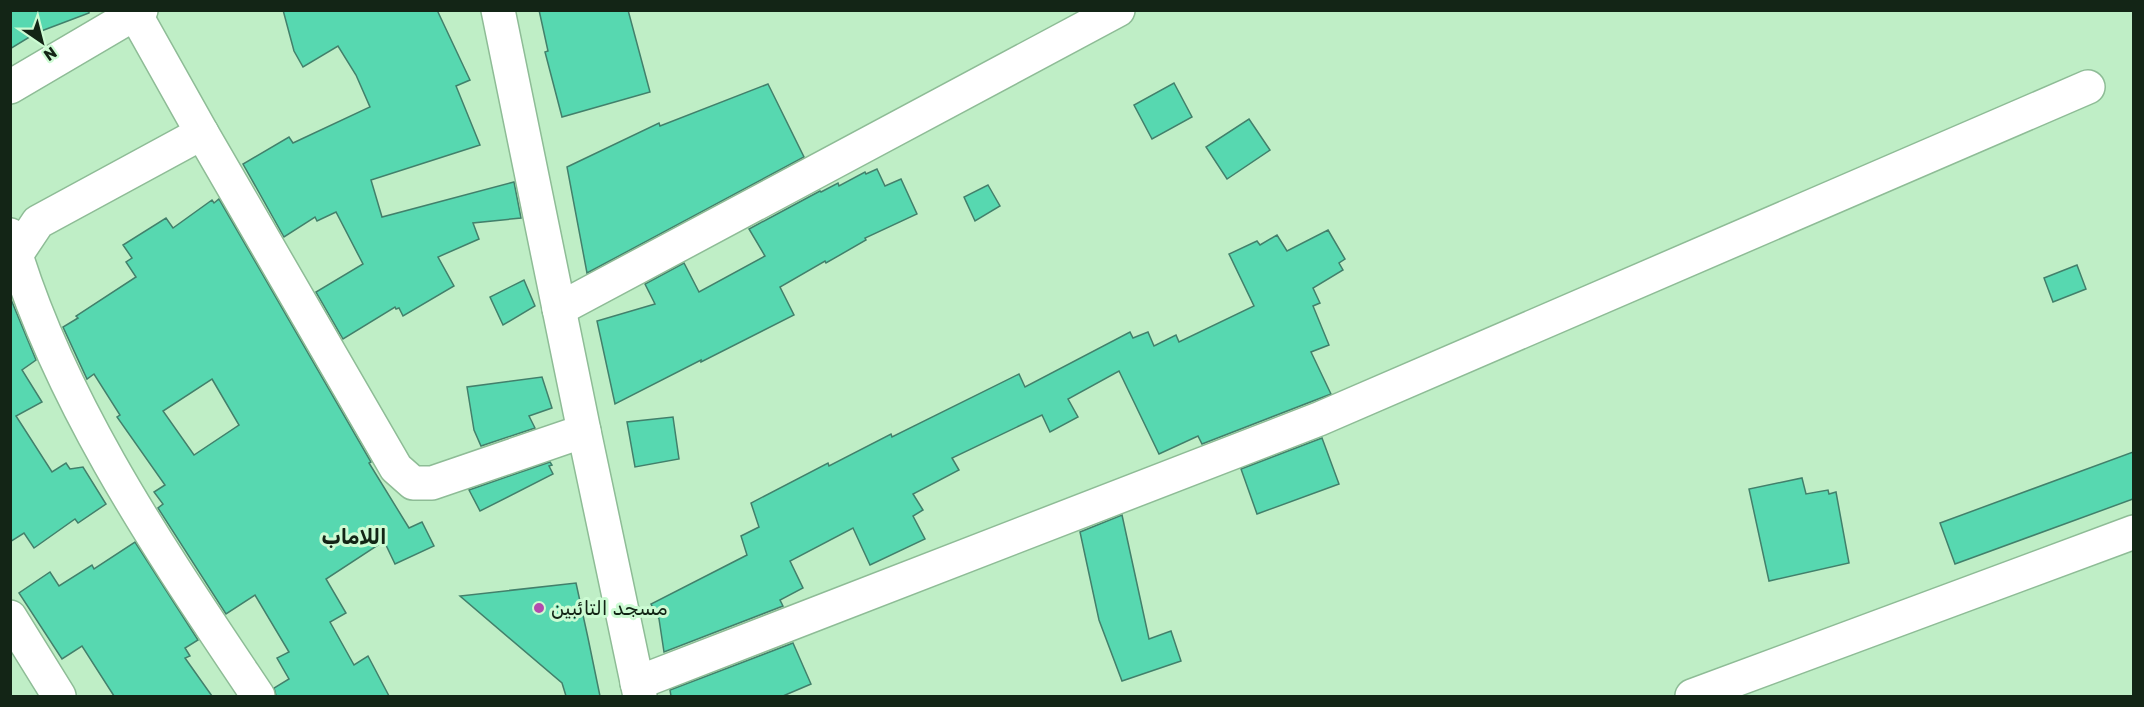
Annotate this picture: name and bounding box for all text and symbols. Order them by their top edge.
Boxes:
north arrow [12,12,72,72]
text: N [40,43,60,65]
district label: اللاماب [321,524,387,549]
place label: مسجد التائبين [551,596,668,620]
marker: مسجد التائبين [532,601,546,615]

